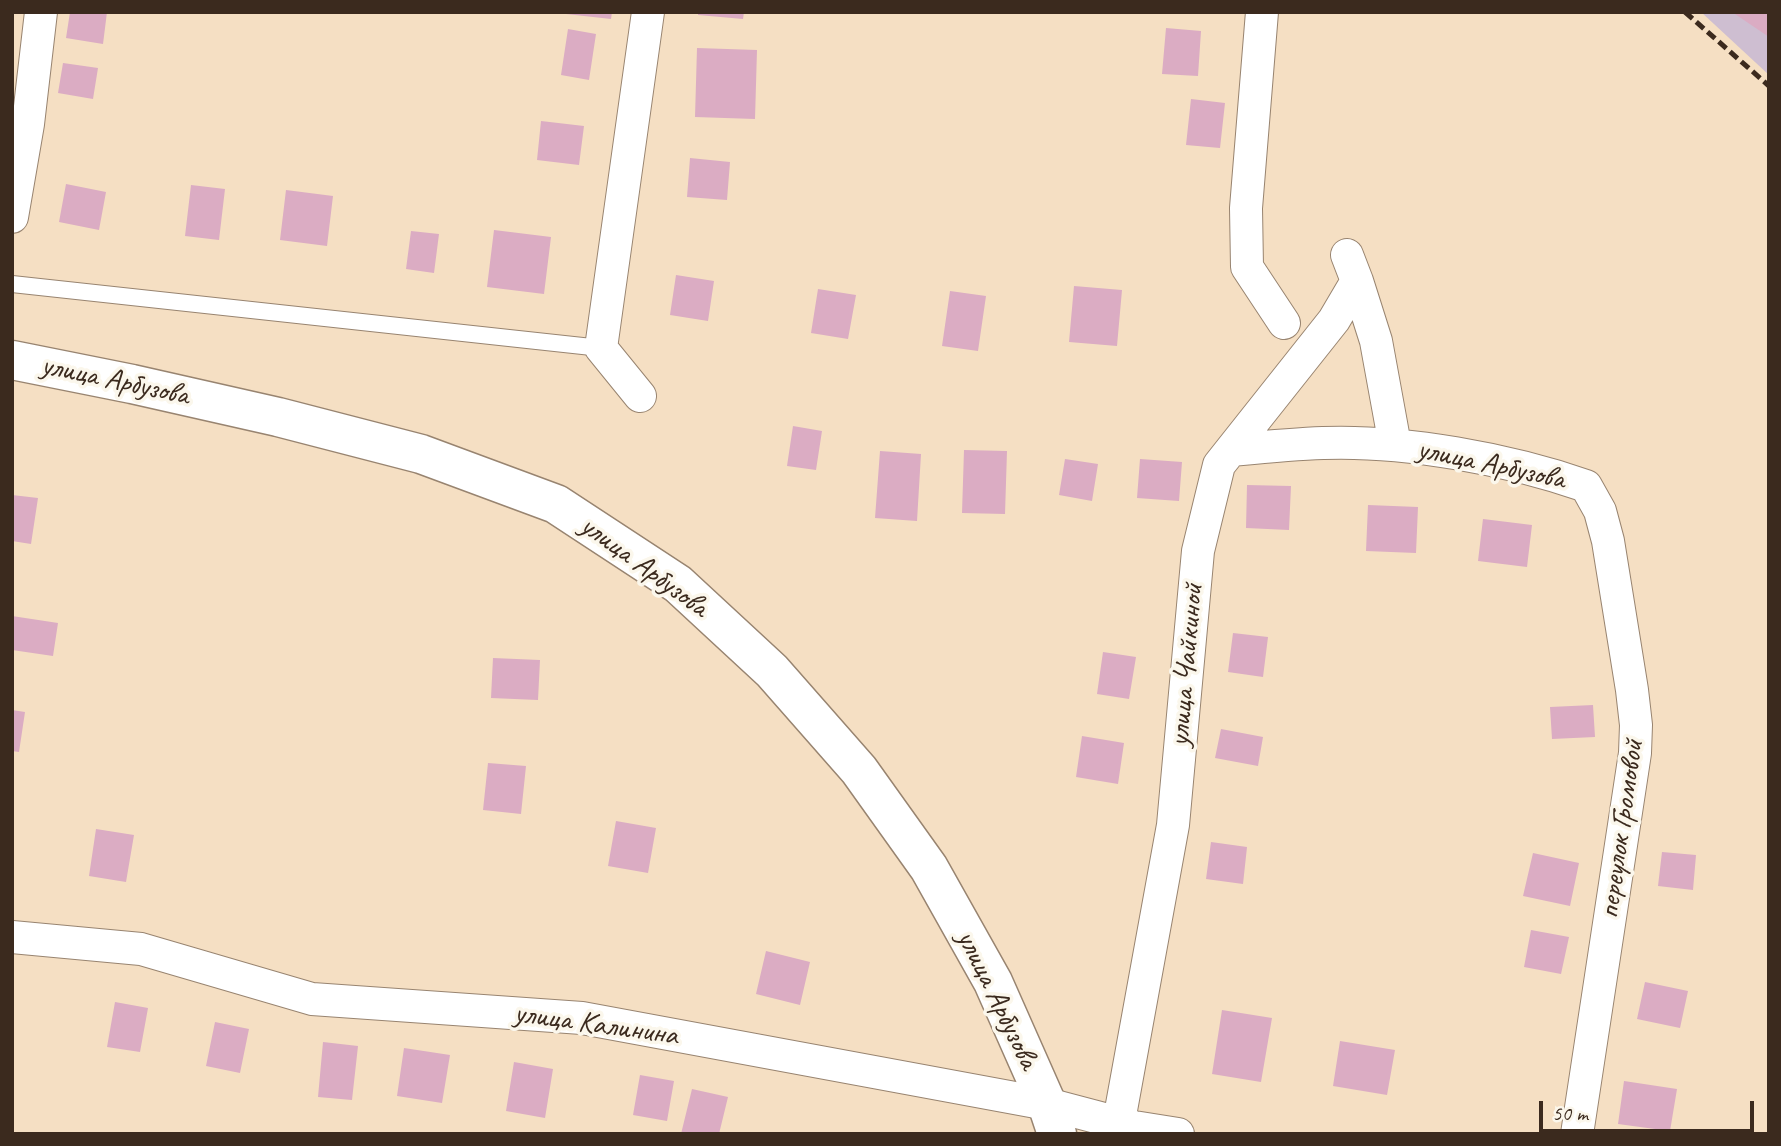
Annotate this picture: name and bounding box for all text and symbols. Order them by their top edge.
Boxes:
street label: улица Арбузова [38,348,192,414]
street label: улица Арбузова [1414,432,1568,498]
street label: улица Арбузова [573,508,715,626]
street label: улица Чайкиной [1162,582,1212,748]
street label: переулок Громовой [1592,737,1652,921]
street label: улица Арбузова [948,925,1046,1075]
street label: улица Калинина [512,996,680,1054]
scale bar [1543,1086,1758,1130]
text: 50 m [1552,1100,1588,1126]

